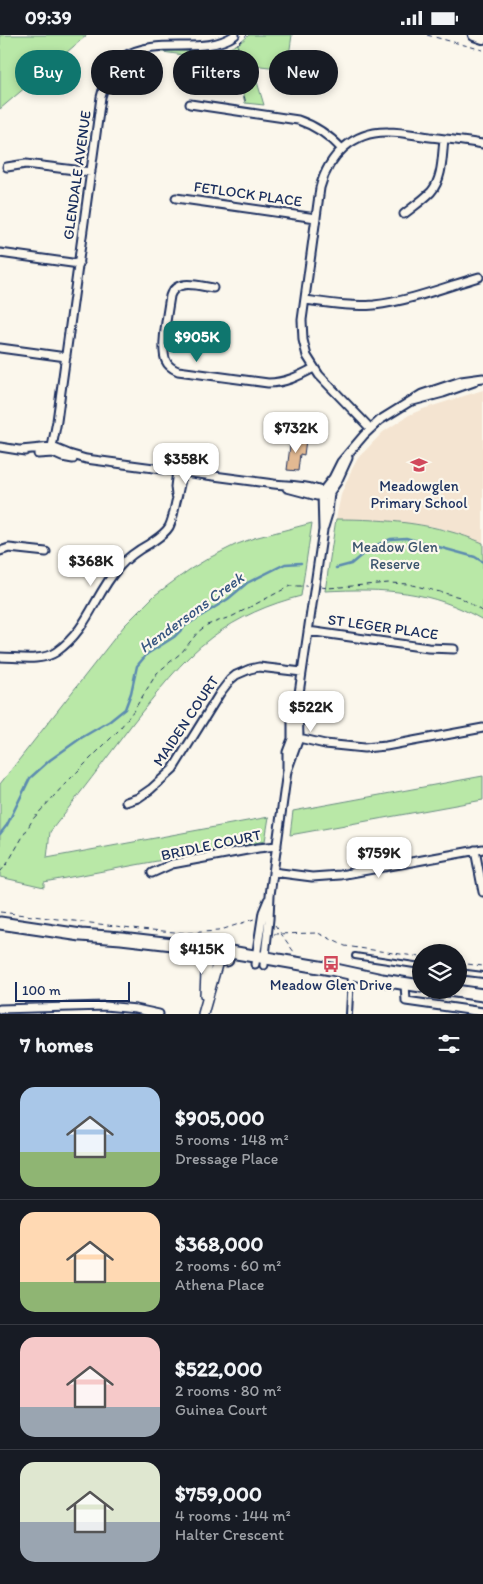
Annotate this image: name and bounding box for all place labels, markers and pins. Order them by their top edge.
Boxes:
pin: $905K [162,321,232,363]
pin: $732K [261,411,331,454]
pin: $358K [151,443,221,485]
school or university icon: Meadowglen Primary School [409,455,429,475]
place label: Meadowglen Primary School [371,477,468,512]
pin: $368K [56,545,126,587]
pin: $522K [276,691,346,733]
pin: $759K [344,837,414,879]
pin: $415K [167,933,237,975]
bus stop icon: Meadow Glen Drive [321,954,341,974]
place label: Meadow Glen Drive [270,976,392,994]

